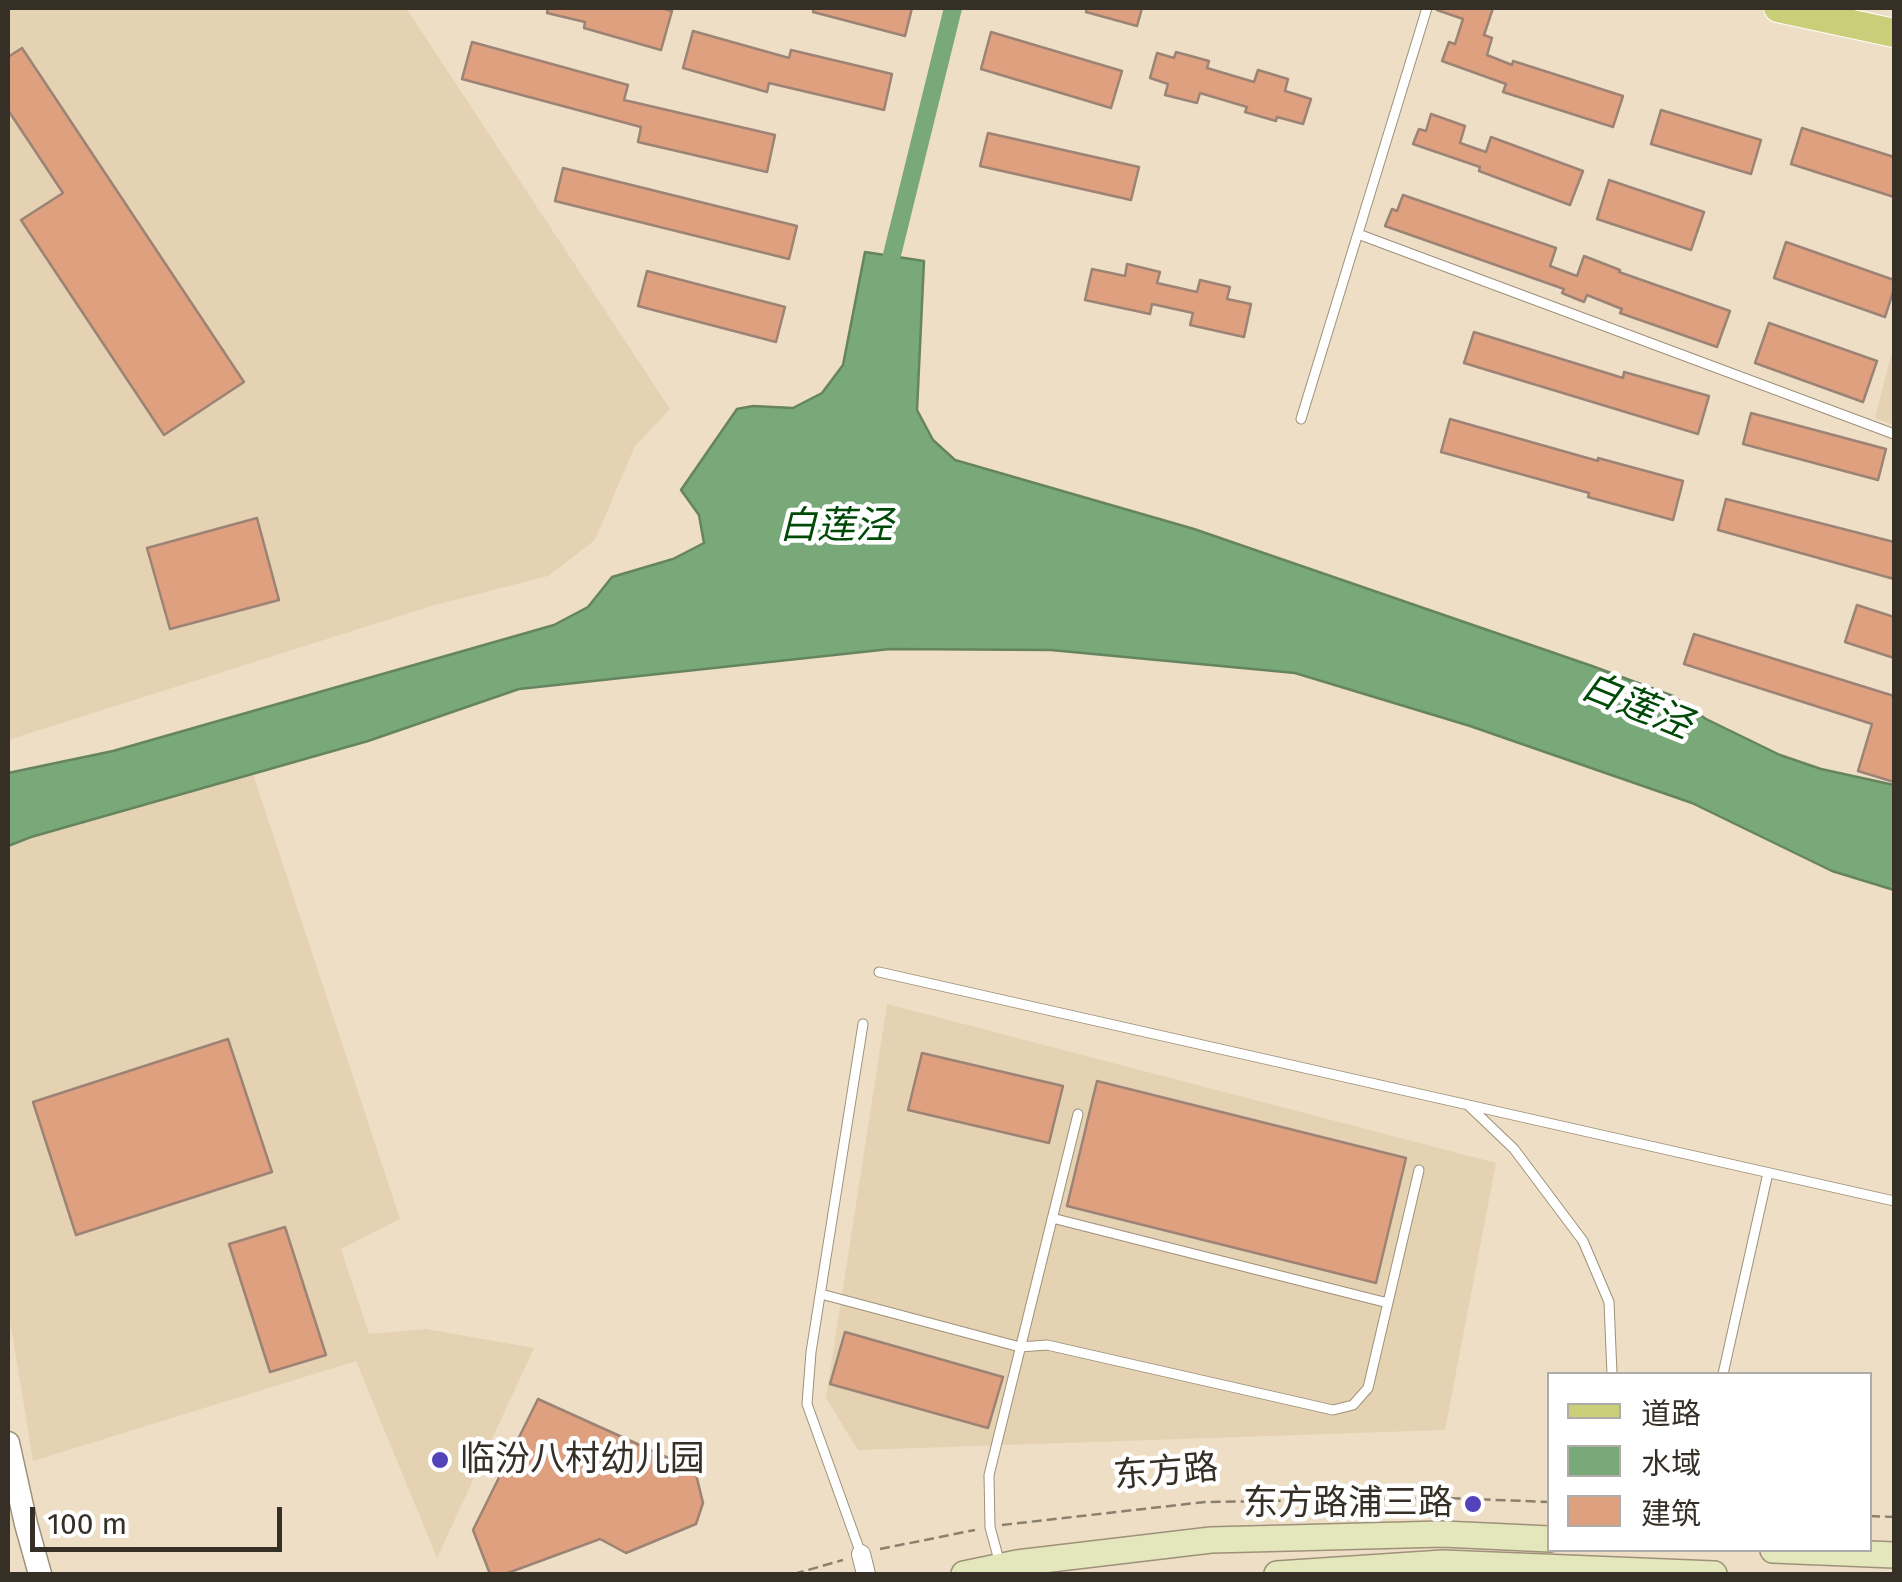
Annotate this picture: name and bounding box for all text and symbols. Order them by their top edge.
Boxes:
water label: 白莲泾 [779,504,893,550]
water label: 白莲泾 [1575,665,1697,749]
legend [1547,1372,1872,1552]
text: 道路 [1641,1396,1701,1432]
place label: 临汾八村幼儿园 [460,1439,705,1481]
text: 水域 [1641,1446,1701,1482]
street label: 东方路 [1112,1448,1220,1498]
marker: 临汾八村幼儿园 [429,1449,451,1471]
place label: 东方路浦三路 [1243,1483,1453,1525]
scale bar [35,1487,288,1549]
marker: 东方路浦三路 [1462,1493,1484,1515]
text: 建筑 [1641,1496,1701,1532]
text: 100 m [47,1506,127,1542]

